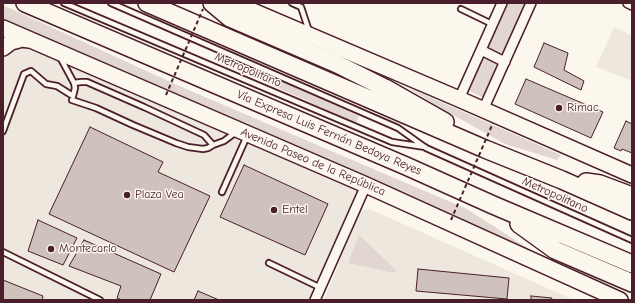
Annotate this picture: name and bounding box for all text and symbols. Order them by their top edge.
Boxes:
street label: Metropolitano [213,50,283,90]
street label: Vía Expresa Luis Fernán Bedoya Reyes [234,87,424,179]
place label: Rimac [567,101,599,115]
marker: Rimac [554,103,564,113]
street label: Avenida Paseo de la República [238,125,388,199]
street label: Metropolitano [520,174,590,216]
place label: Plaza Vea [135,188,184,202]
marker: Plaza Vea [122,190,132,200]
place label: Entel [282,203,308,217]
marker: Entel [269,205,279,215]
place label: Montecarlo [59,242,117,256]
marker: Montecarlo [46,244,56,254]

